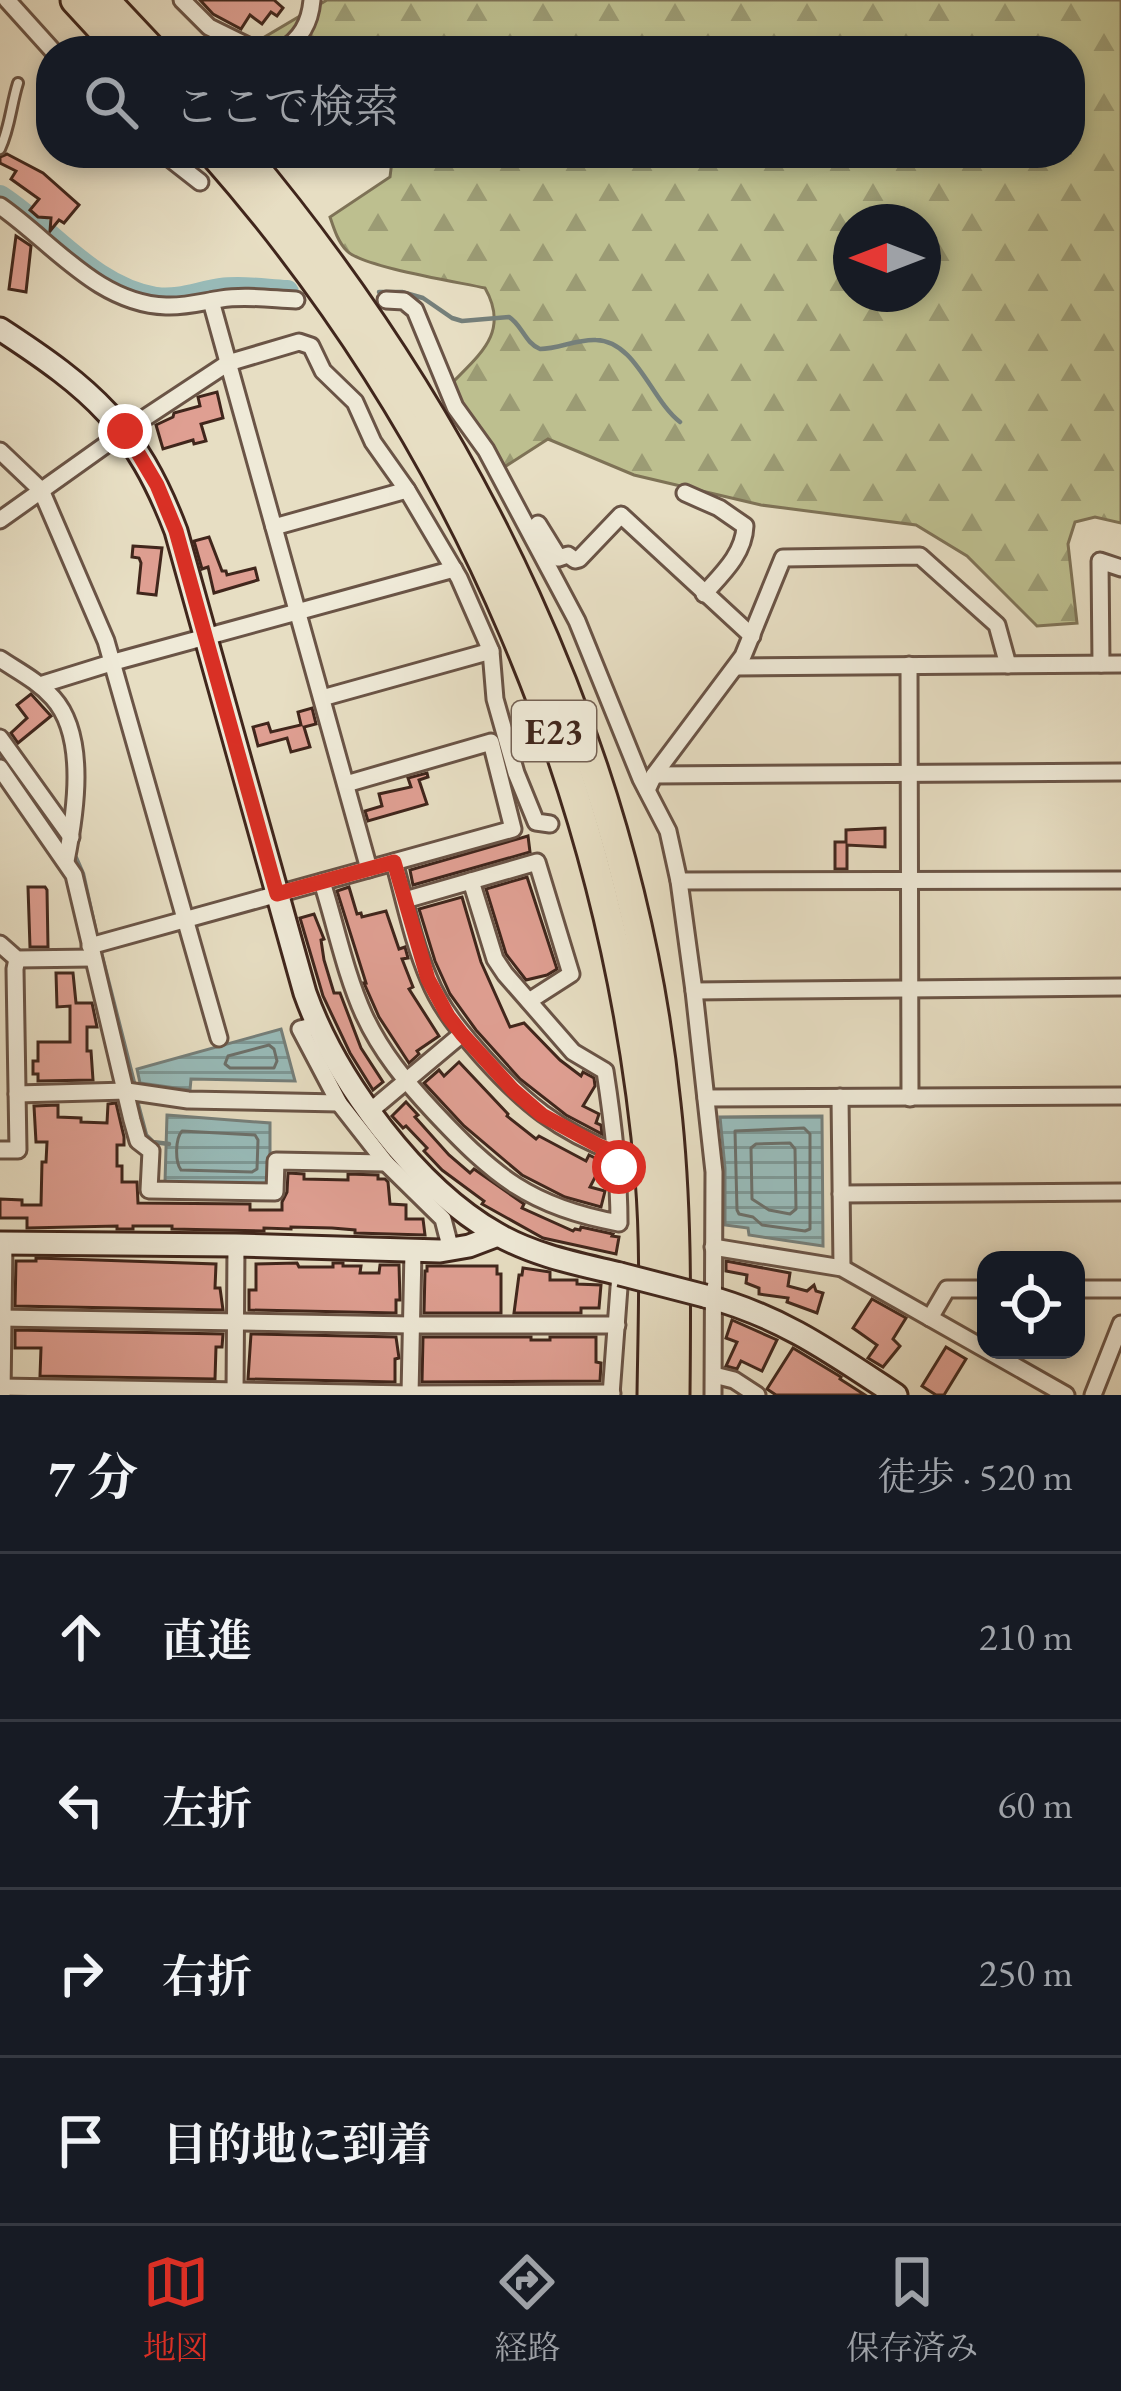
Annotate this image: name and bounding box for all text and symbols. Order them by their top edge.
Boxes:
search box [36,36,1085,168]
icon: search [78,69,144,135]
text: ここで検索 [174,77,399,135]
north arrow [833,204,941,312]
route end [98,404,152,458]
road number: E23 [512,701,596,761]
route start [592,1140,646,1194]
map controls [977,1251,1085,1359]
button: locate [977,1251,1085,1359]
text: 7 分 [48,1444,138,1510]
text: 徒歩 · 520 m [877,1451,1073,1502]
icon: ahead [48,1604,114,1670]
text: 直進 [162,1611,252,1669]
text: 210 m [979,1611,1073,1662]
icon: left [48,1772,114,1838]
text: 左折 [162,1779,252,1837]
text: 60 m [997,1779,1073,1830]
icon: right [48,1940,114,2006]
text: 右折 [162,1947,252,2005]
text: 250 m [979,1947,1073,1998]
icon: arrive [48,2108,114,2174]
text: 目的地に到着 [162,2115,432,2173]
tab: 地図 [143,2249,209,2369]
tab: 経路 [494,2249,560,2369]
tab: 保存済み [846,2249,978,2369]

